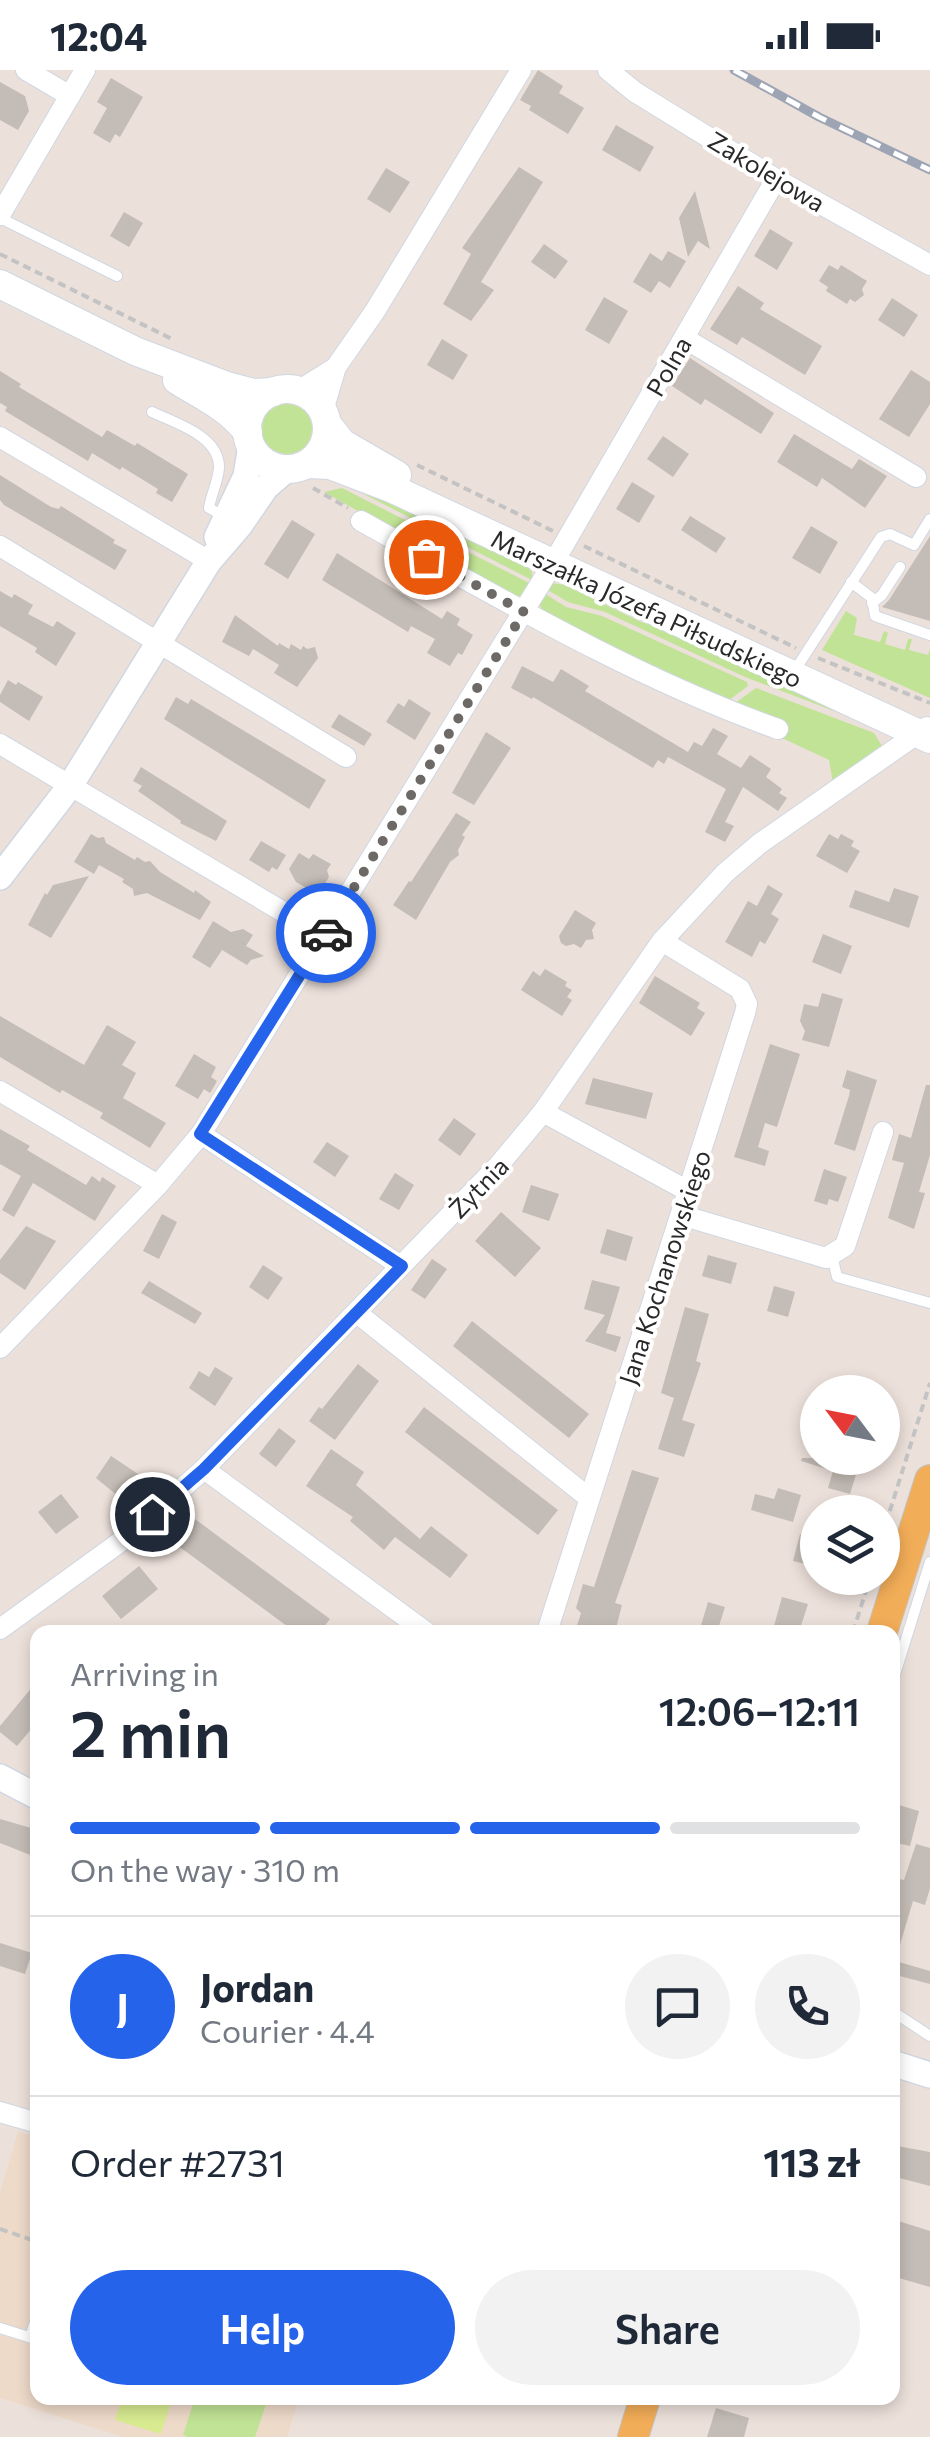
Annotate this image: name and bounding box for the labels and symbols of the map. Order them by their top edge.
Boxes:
street label: Zakolejowa [703,124,831,218]
street label: Polna [639,331,697,401]
pin [384,515,469,600]
street label: Marszałka Józefa Piłsudskiego [487,523,807,693]
courier [276,883,376,983]
street label: Jana Kochanowskiego [612,1146,716,1388]
street label: Żytnia [442,1150,514,1224]
north arrow [800,1375,900,1475]
pin [110,1472,195,1557]

